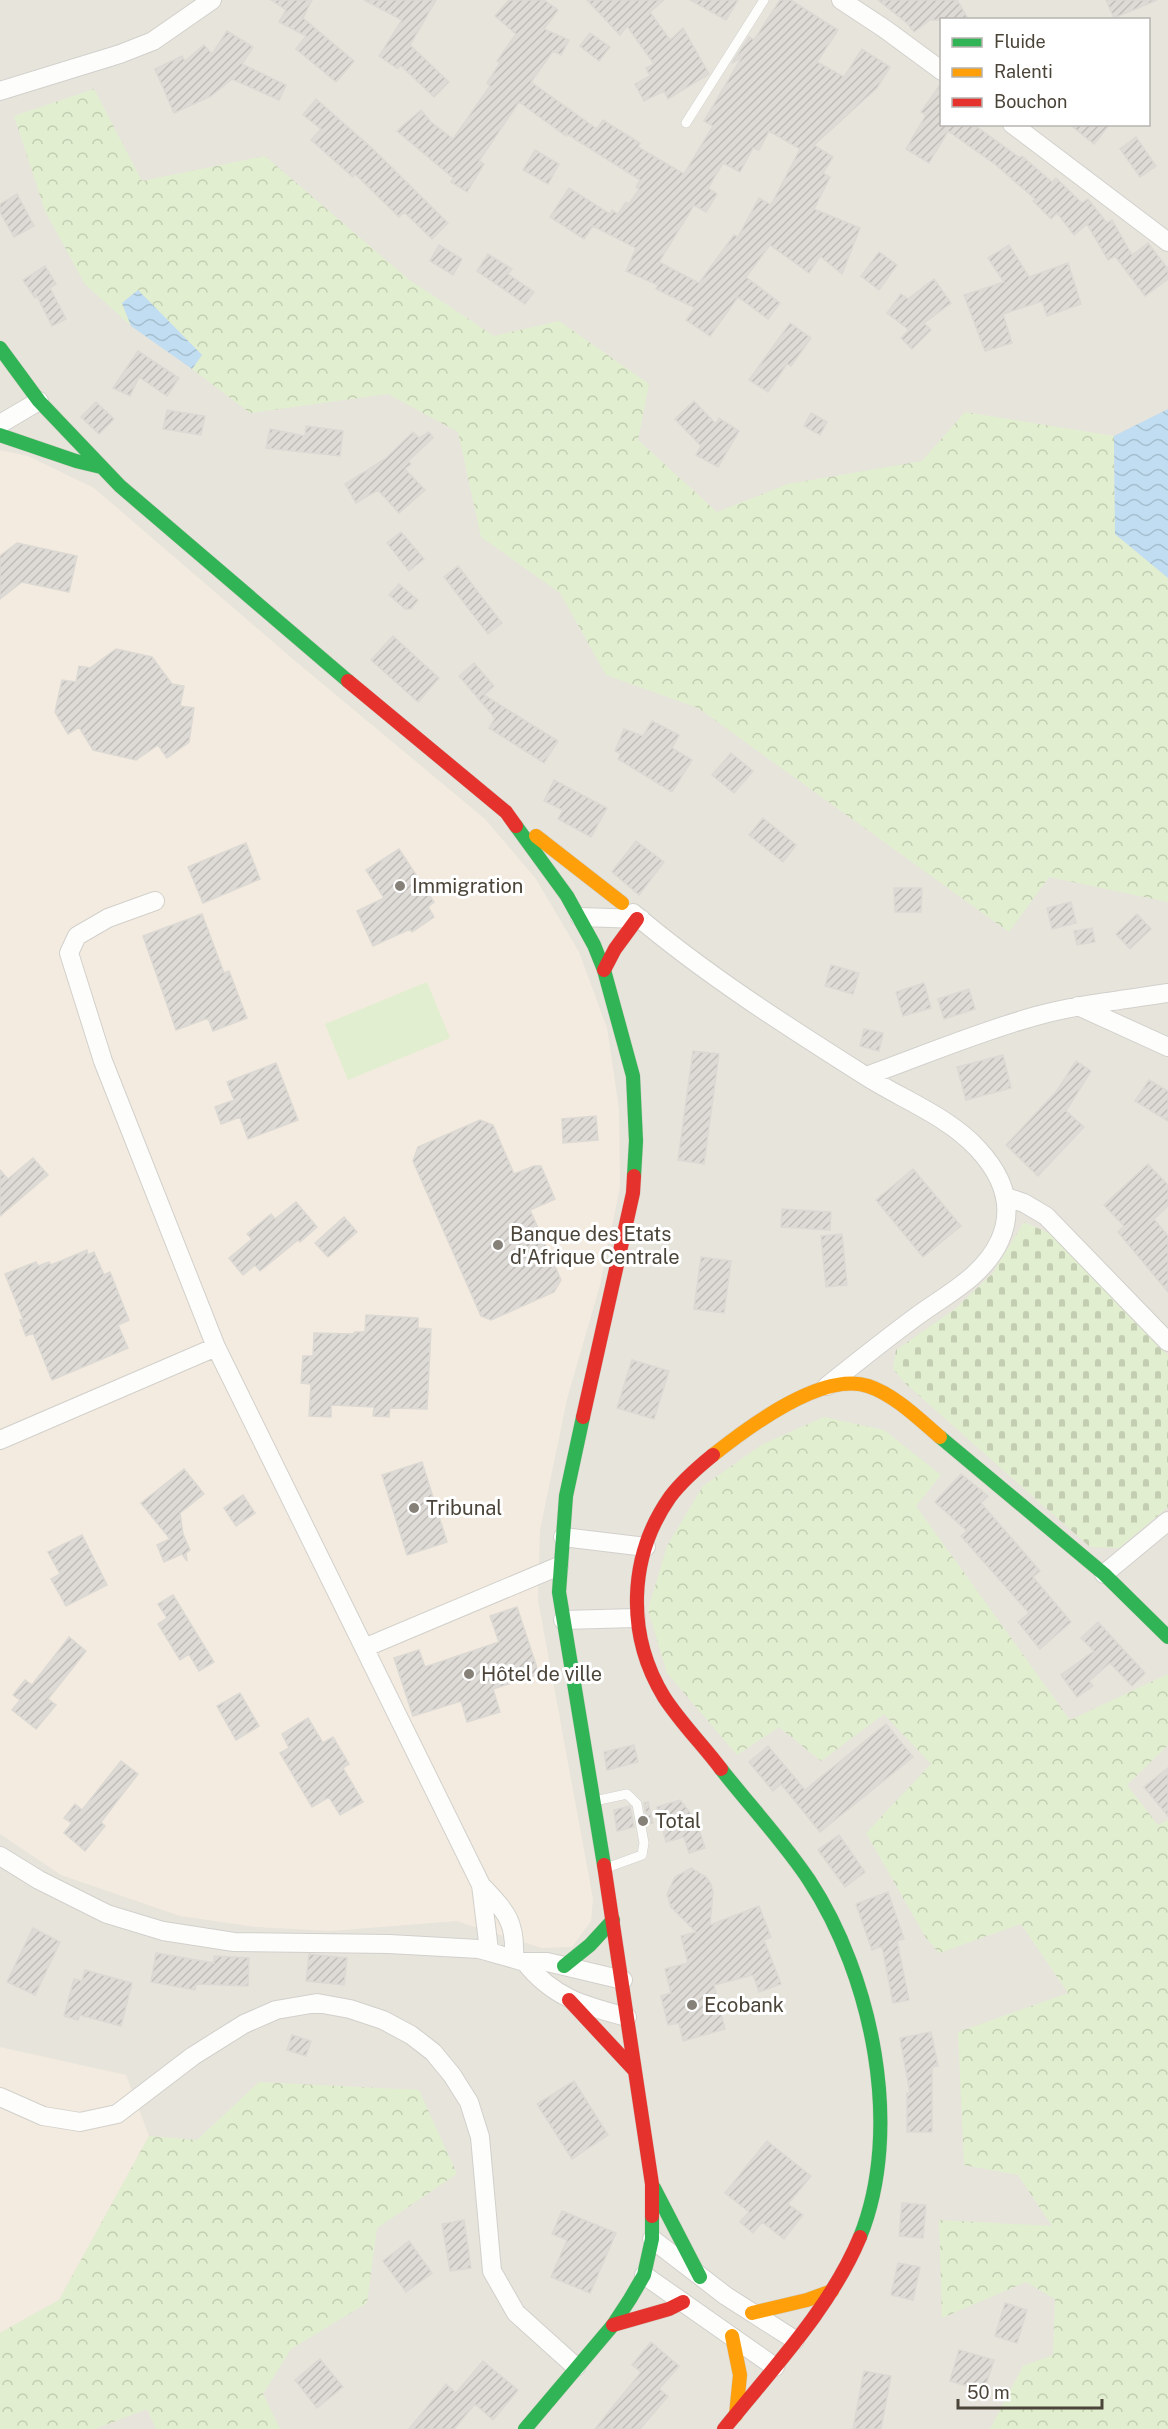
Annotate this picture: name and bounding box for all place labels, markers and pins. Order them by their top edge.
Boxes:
place label: Immigration [412,874,523,898]
marker: Immigration [393,879,407,893]
place label: Banque des Etats d'Afrique Centrale [510,1222,680,1269]
marker: Banque des Etats d'Afrique Centrale [491,1238,505,1252]
place label: Tribunal [426,1496,502,1520]
marker: Tribunal [407,1501,421,1515]
place label: Hôtel de ville [481,1662,602,1686]
marker: Hôtel de ville [462,1667,476,1681]
place label: Total [655,1809,701,1833]
marker: Total [636,1814,650,1828]
place label: Ecobank [704,1993,784,2017]
marker: Ecobank [685,1998,699,2012]

